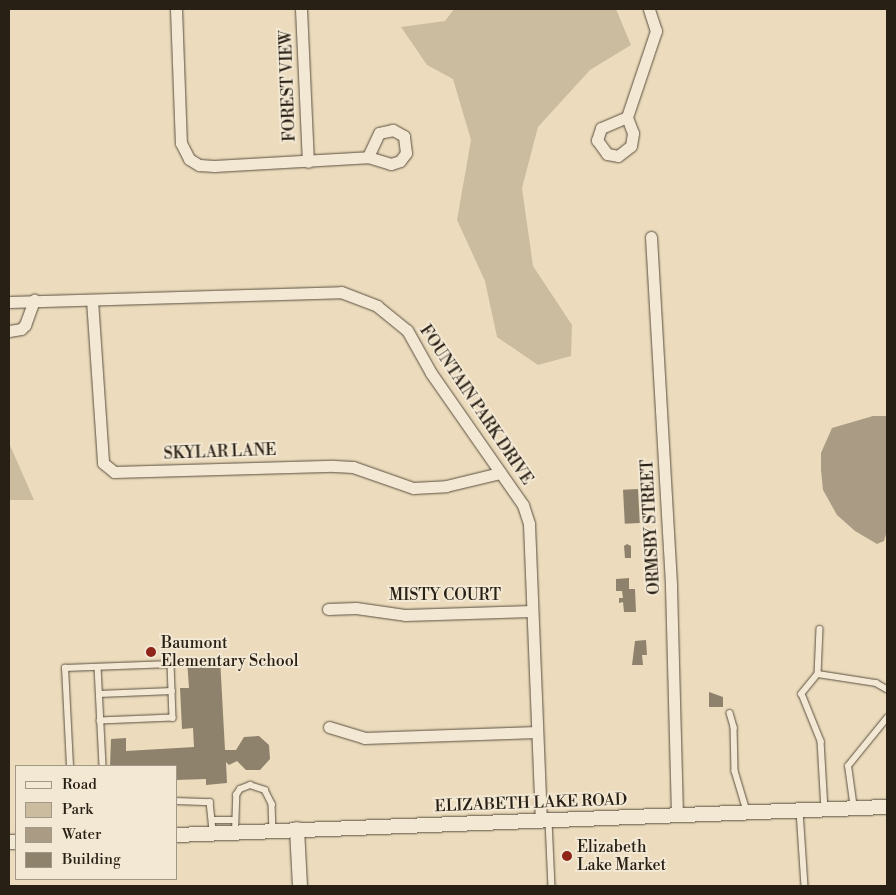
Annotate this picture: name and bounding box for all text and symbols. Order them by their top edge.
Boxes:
street label: FOREST VIEW [276,30,300,142]
street label: FOUNTAIN PARK DRIVE [415,322,537,488]
street label: SKYLAR LANE [163,440,277,464]
street label: ORMSBY STREET [638,459,664,595]
street label: MISTY COURT [389,585,501,605]
place label: Baumont Elementary School [161,633,298,671]
marker: Baumont Elementary School [145,646,157,658]
legend [15,765,178,880]
text: Road [62,775,97,794]
street label: ELIZABETH LAKE ROAD [434,790,628,816]
text: Park [62,800,93,819]
text: Water [62,825,101,844]
place label: Elizabeth Lake Market [577,837,666,875]
text: Building [62,850,121,869]
marker: Elizabeth Lake Market [561,850,573,862]

